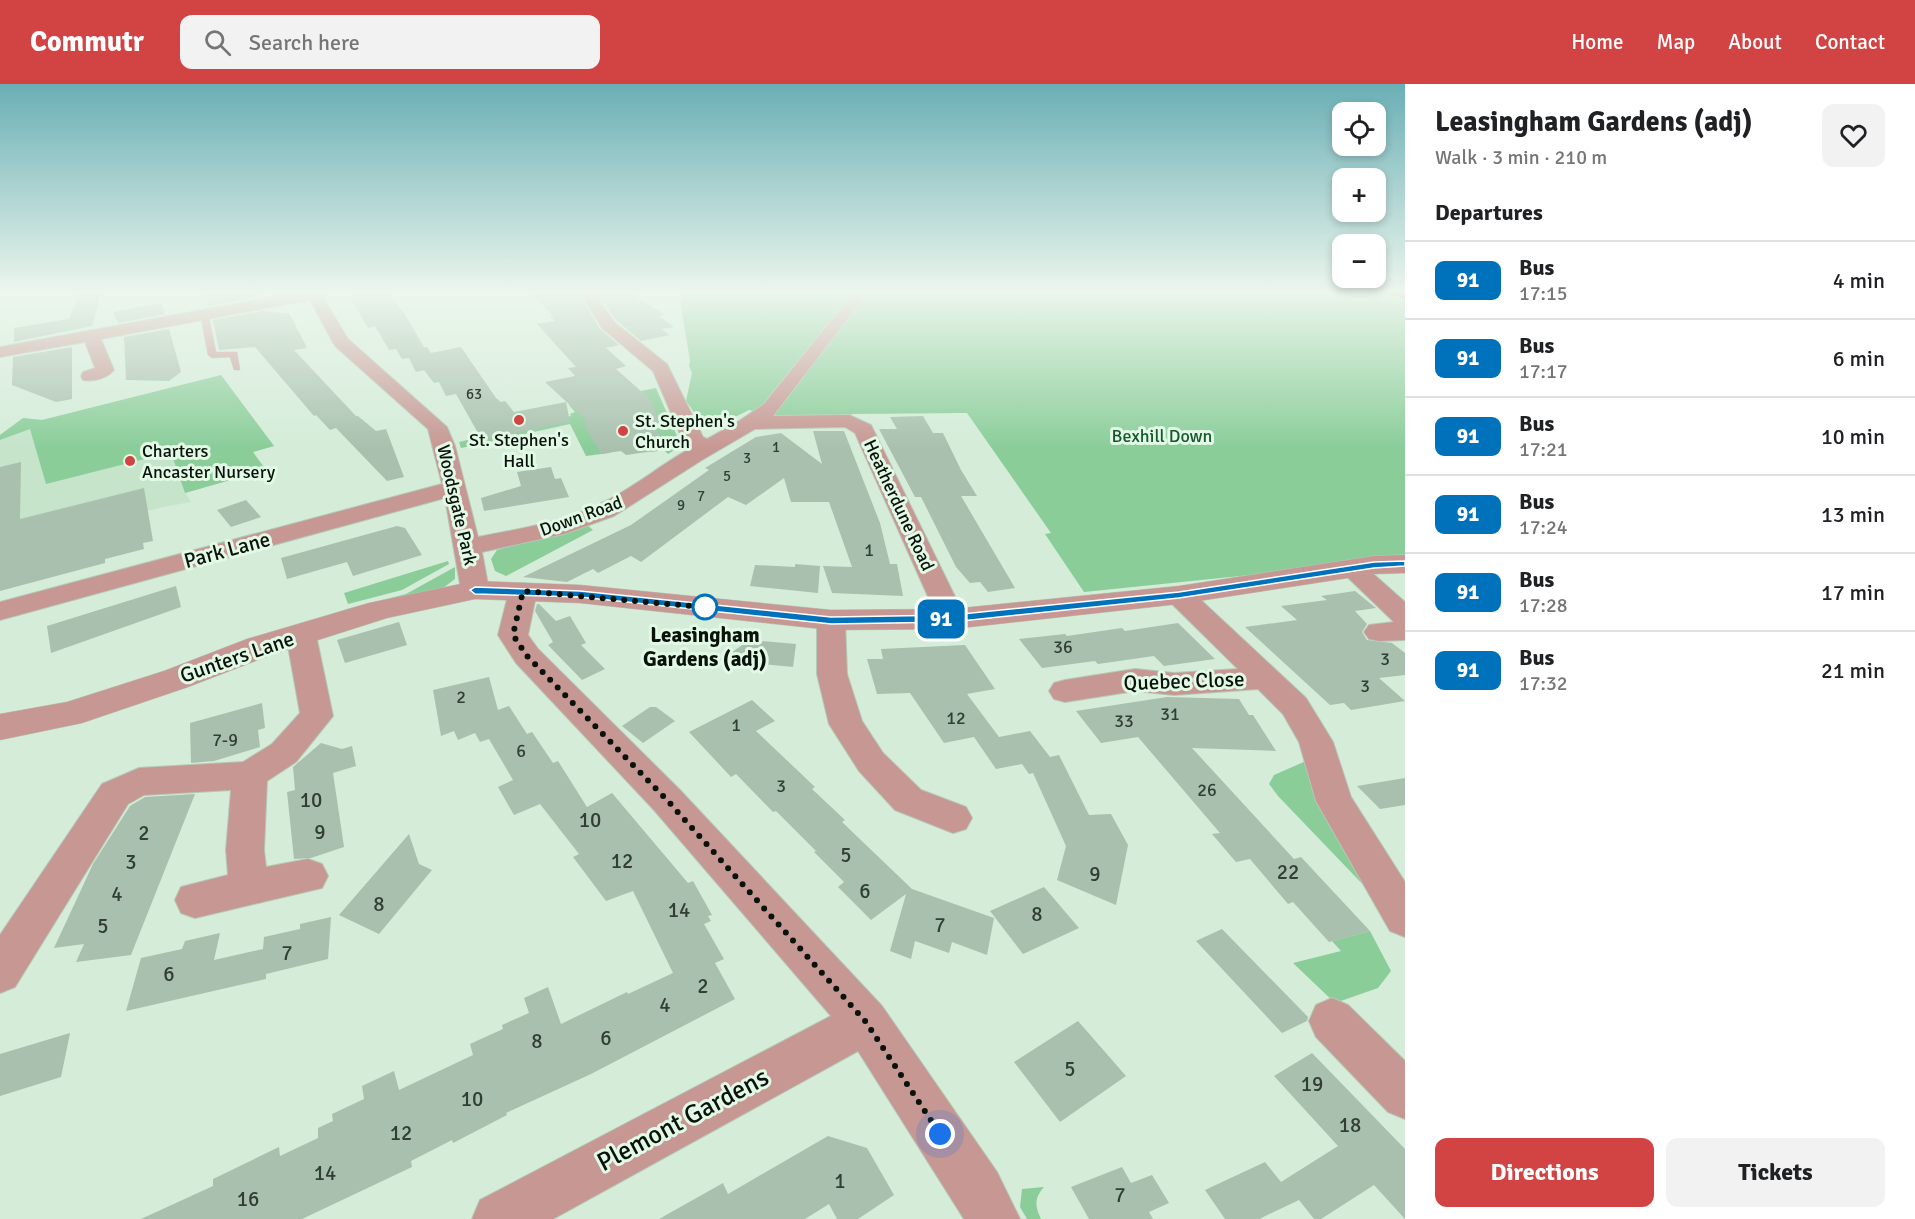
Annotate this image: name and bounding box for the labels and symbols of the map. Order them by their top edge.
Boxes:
house number: 63 [466,385,482,403]
place label: St. Stephen's Church [635,410,735,453]
marker: St. Stephen's Hall [512,413,526,427]
marker: St. Stephen's Church [616,424,630,438]
park label: Bexhill Down [1112,425,1212,447]
place label: St. Stephen's Hall [469,429,569,472]
street label: Heatherdune Road [859,436,939,574]
house number: 1 [772,438,780,456]
place label: Charters Ancaster Nursery [142,440,276,483]
street label: Woodsgate Park [432,443,482,567]
house number: 3 [743,449,751,467]
marker: Charters Ancaster Nursery [123,454,137,468]
house number: 5 [723,467,731,485]
house number: 7 [697,487,705,505]
street label: Down Road [537,491,625,541]
house number: 9 [677,496,685,514]
street label: Park Lane [181,526,273,574]
house number: 1 [864,539,874,561]
marker: Leasingham Gardens (adj) [692,594,718,620]
line badge: 91 [914,600,968,638]
place label: Leasingham Gardens (adj) [643,622,767,672]
street label: Gunters Lane [177,625,297,689]
house number: 36 [1053,636,1073,658]
house number: 3 [1380,648,1390,670]
street label: Quebec Close [1123,666,1245,696]
house number: 3 [1360,675,1370,697]
house number: 2 [456,686,466,708]
house number: 31 [1160,703,1180,725]
house number: 12 [946,707,966,729]
house number: 33 [1114,710,1134,732]
house number: 1 [731,714,741,736]
house number: 7-9 [212,729,238,751]
house number: 6 [516,740,526,762]
house number: 3 [776,775,786,797]
house number: 26 [1197,779,1217,801]
house number: 10 [300,787,322,813]
house number: 10 [579,807,601,833]
house number: 9 [314,819,326,845]
house number: 2 [138,820,150,846]
house number: 5 [840,842,852,868]
house number: 12 [611,848,633,874]
house number: 3 [125,849,137,875]
house number: 22 [1277,859,1299,885]
house number: 9 [1089,861,1101,887]
house number: 6 [859,878,871,904]
house number: 4 [111,881,123,907]
house number: 8 [373,891,385,917]
house number: 14 [668,897,690,923]
house number: 8 [1031,901,1043,927]
house number: 7 [934,912,946,938]
house number: 5 [97,913,109,939]
house number: 7 [281,940,293,966]
house number: 6 [163,961,175,987]
house number: 2 [697,973,709,999]
house number: 4 [659,992,671,1018]
house number: 6 [600,1025,612,1051]
house number: 8 [531,1028,543,1054]
house number: 5 [1064,1056,1076,1082]
street label: Plemont Gardens [592,1061,774,1179]
house number: 19 [1301,1071,1323,1097]
house number: 10 [461,1086,483,1112]
house number: 18 [1339,1112,1361,1138]
your location [925,1119,955,1149]
house number: 12 [390,1120,412,1146]
house number: 14 [314,1160,336,1186]
house number: 1 [834,1168,846,1194]
house number: 7 [1114,1182,1126,1208]
house number: 16 [237,1186,259,1212]

